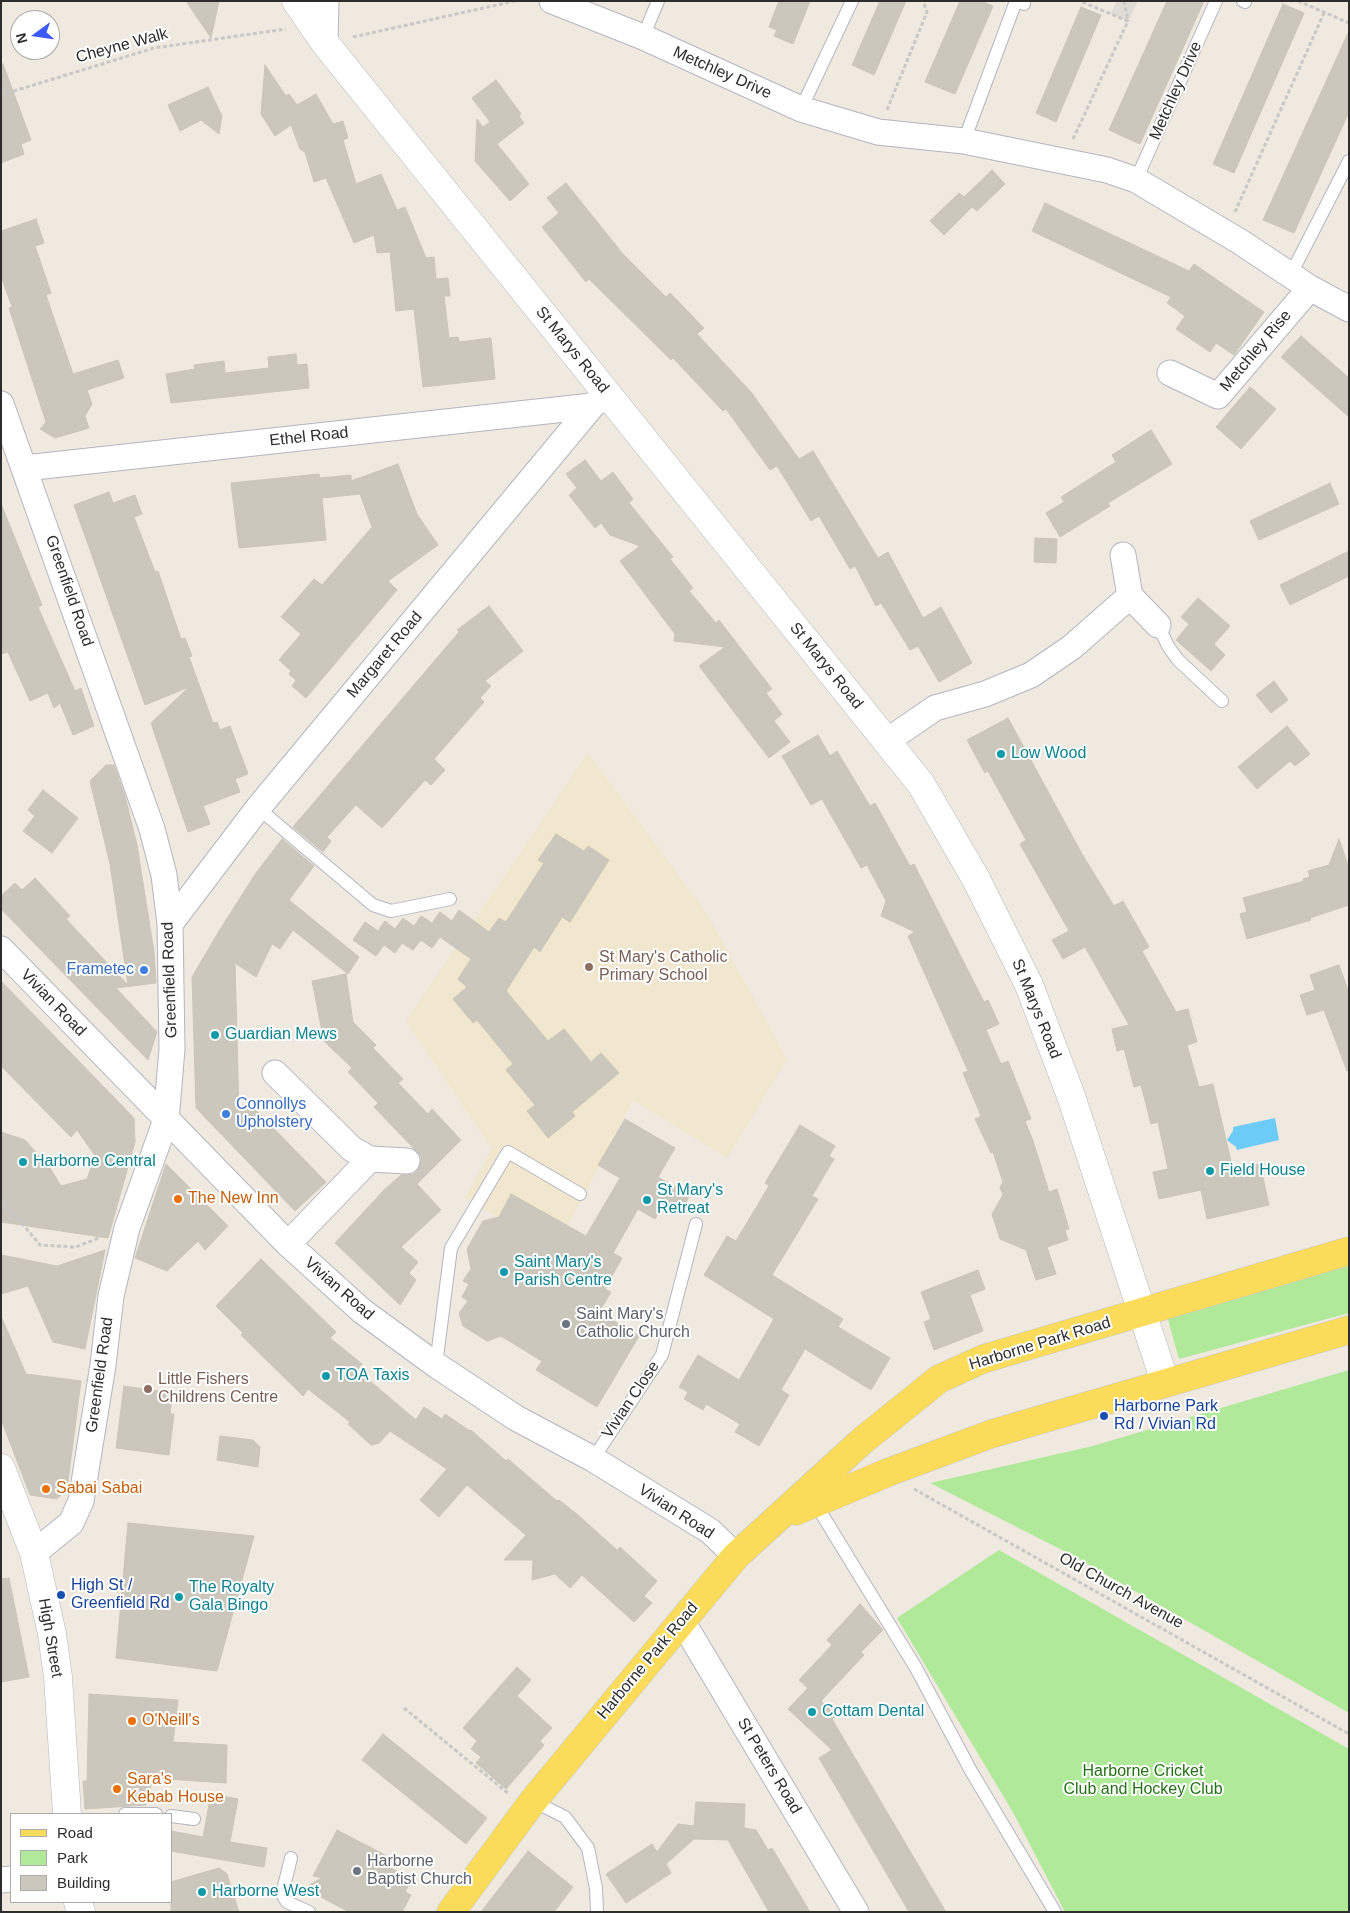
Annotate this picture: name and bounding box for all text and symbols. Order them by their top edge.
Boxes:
north arrow [10,10,60,60]
street label: Cheyne Walk [74,24,170,68]
text: N [12,32,30,45]
street label: Metchley Drive [1146,39,1206,143]
street label: Metchley Drive [670,43,774,103]
street label: St Marys Road [531,303,613,397]
street label: Metchley Rise [1216,306,1296,396]
street label: Ethel Road [269,423,349,451]
street label: Greenfield Road [41,533,97,649]
street label: Margaret Road [343,608,427,702]
street label: St Marys Road [785,619,867,713]
place label: Low Wood [1011,744,1086,764]
marker: Low Wood [995,748,1007,760]
street label: Greenfield Road [158,921,182,1039]
place label: St Mary's Catholic Primary School [599,948,727,986]
street label: St Marys Road [1007,956,1065,1062]
place label: Frametec [66,960,134,980]
marker: St Mary's Catholic Primary School [583,961,595,973]
marker: Frametec [138,964,150,976]
street label: Vivian Road [16,965,90,1041]
place label: Guardian Mews [225,1025,337,1045]
marker: Guardian Mews [209,1029,221,1041]
place label: Connollys Upholstery [236,1095,312,1133]
marker: Connollys Upholstery [220,1108,232,1120]
place label: Harborne Central [33,1152,156,1172]
marker: Harborne Central [17,1156,29,1168]
place label: Field House [1220,1161,1305,1181]
marker: Field House [1204,1165,1216,1177]
place label: St Mary's Retreat [657,1181,723,1219]
place label: The New Inn [188,1189,279,1209]
marker: The New Inn [172,1193,184,1205]
marker: St Mary's Retreat [641,1194,653,1206]
place label: Saint Mary's Parish Centre [514,1253,612,1291]
street label: Vivian Road [300,1254,378,1324]
marker: Saint Mary's Parish Centre [498,1266,510,1278]
place label: Saint Mary's Catholic Church [576,1305,690,1343]
street label: Harborne Park Road [967,1313,1113,1375]
street label: Greenfield Road [82,1316,118,1434]
marker: Saint Mary's Catholic Church [560,1318,572,1330]
street label: Vivian Close [598,1358,664,1442]
place label: TOA Taxis [336,1366,410,1386]
place label: Little Fishers Childrens Centre [158,1370,278,1408]
marker: TOA Taxis [320,1370,332,1382]
marker: Little Fishers Childrens Centre [142,1383,154,1395]
place label: Harborne Park Rd / Vivian Rd [1114,1397,1218,1435]
marker: Harborne Park Rd / Vivian Rd [1098,1410,1110,1422]
place label: Sabai Sabai [56,1479,142,1499]
street label: Vivian Road [635,1481,717,1543]
marker: Sabai Sabai [40,1483,52,1495]
street label: Old Church Avenue [1055,1549,1187,1633]
place label: High St / Greenfield Rd [71,1576,170,1614]
place label: The Royalty Gala Bingo [189,1578,274,1616]
marker: High St / Greenfield Rd [55,1589,67,1601]
marker: The Royalty Gala Bingo [173,1591,185,1603]
street label: High Street [34,1597,66,1679]
street label: Harborne Park Road [593,1599,703,1723]
place label: Cottam Dental [822,1702,924,1722]
marker: Cottam Dental [806,1706,818,1718]
place label: O'Neill's [142,1711,200,1731]
marker: O'Neill's [126,1715,138,1727]
street label: St Peters Road [733,1715,805,1817]
park label: Harborne Cricket Club and Hockey Club [1063,1762,1223,1800]
place label: Sara's Kebab House [127,1770,224,1808]
marker: Sara's Kebab House [111,1783,123,1795]
legend [10,1813,172,1903]
text: Road [57,1824,93,1841]
text: Park [57,1849,88,1866]
place label: Harborne Baptist Church [367,1852,472,1890]
marker: Harborne Baptist Church [351,1865,363,1877]
text: Building [57,1874,110,1891]
place label: Harborne West [212,1882,319,1902]
marker: Harborne West [196,1886,208,1898]

